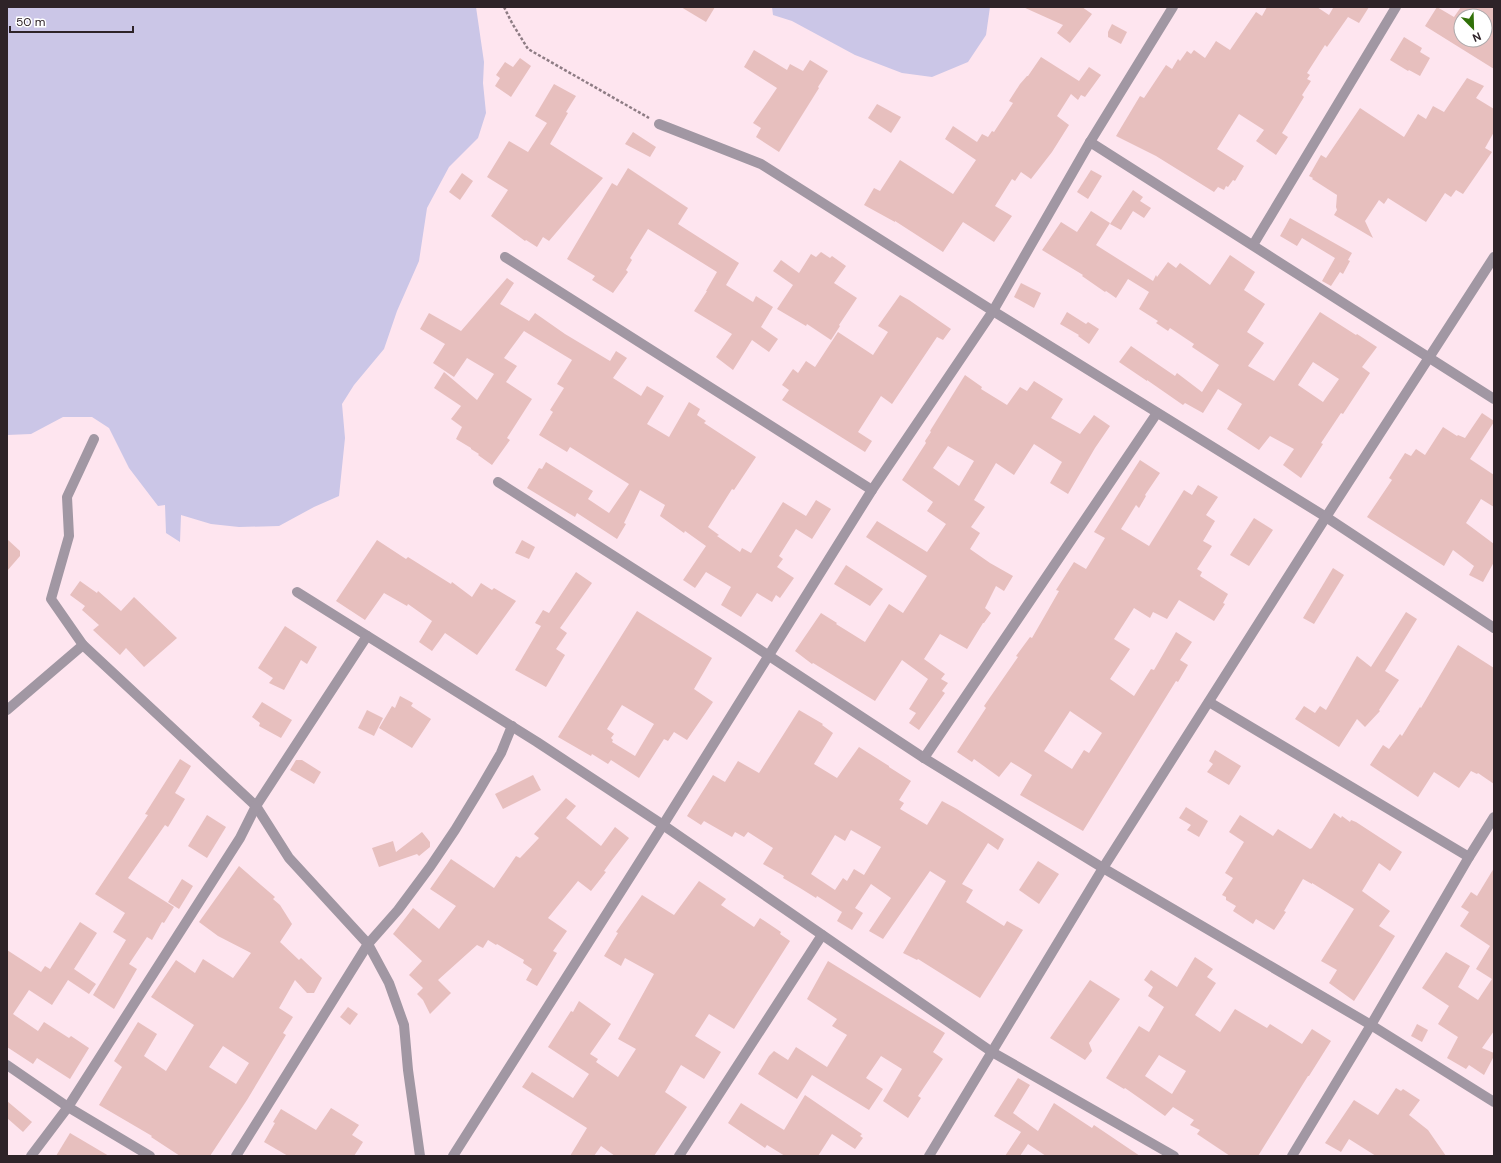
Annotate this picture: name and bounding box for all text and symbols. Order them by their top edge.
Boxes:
scale bar [10,8,133,34]
north arrow [1453,8,1493,48]
text: 50 m [16,14,45,30]
text: N [1470,29,1483,45]

